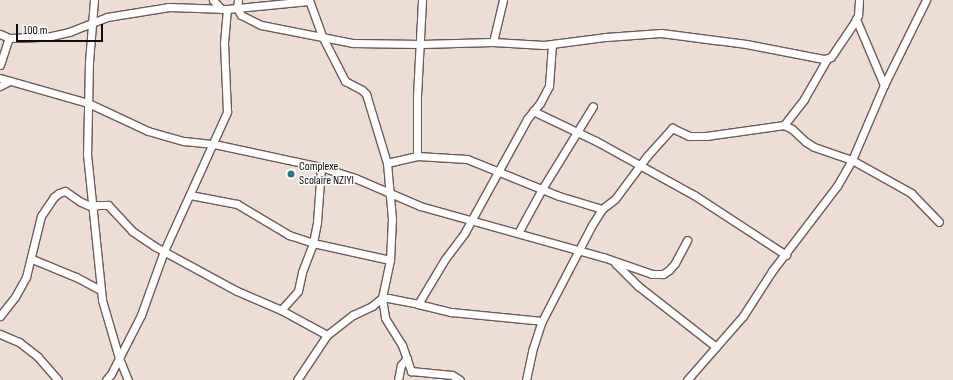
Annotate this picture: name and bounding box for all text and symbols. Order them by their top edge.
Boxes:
scale bar [18,16,105,42]
text: 100 m [23,23,48,38]
place label: Complexe Scolaire NZIYI [299,160,354,188]
marker: Complexe Scolaire NZIYI [286,169,296,179]

